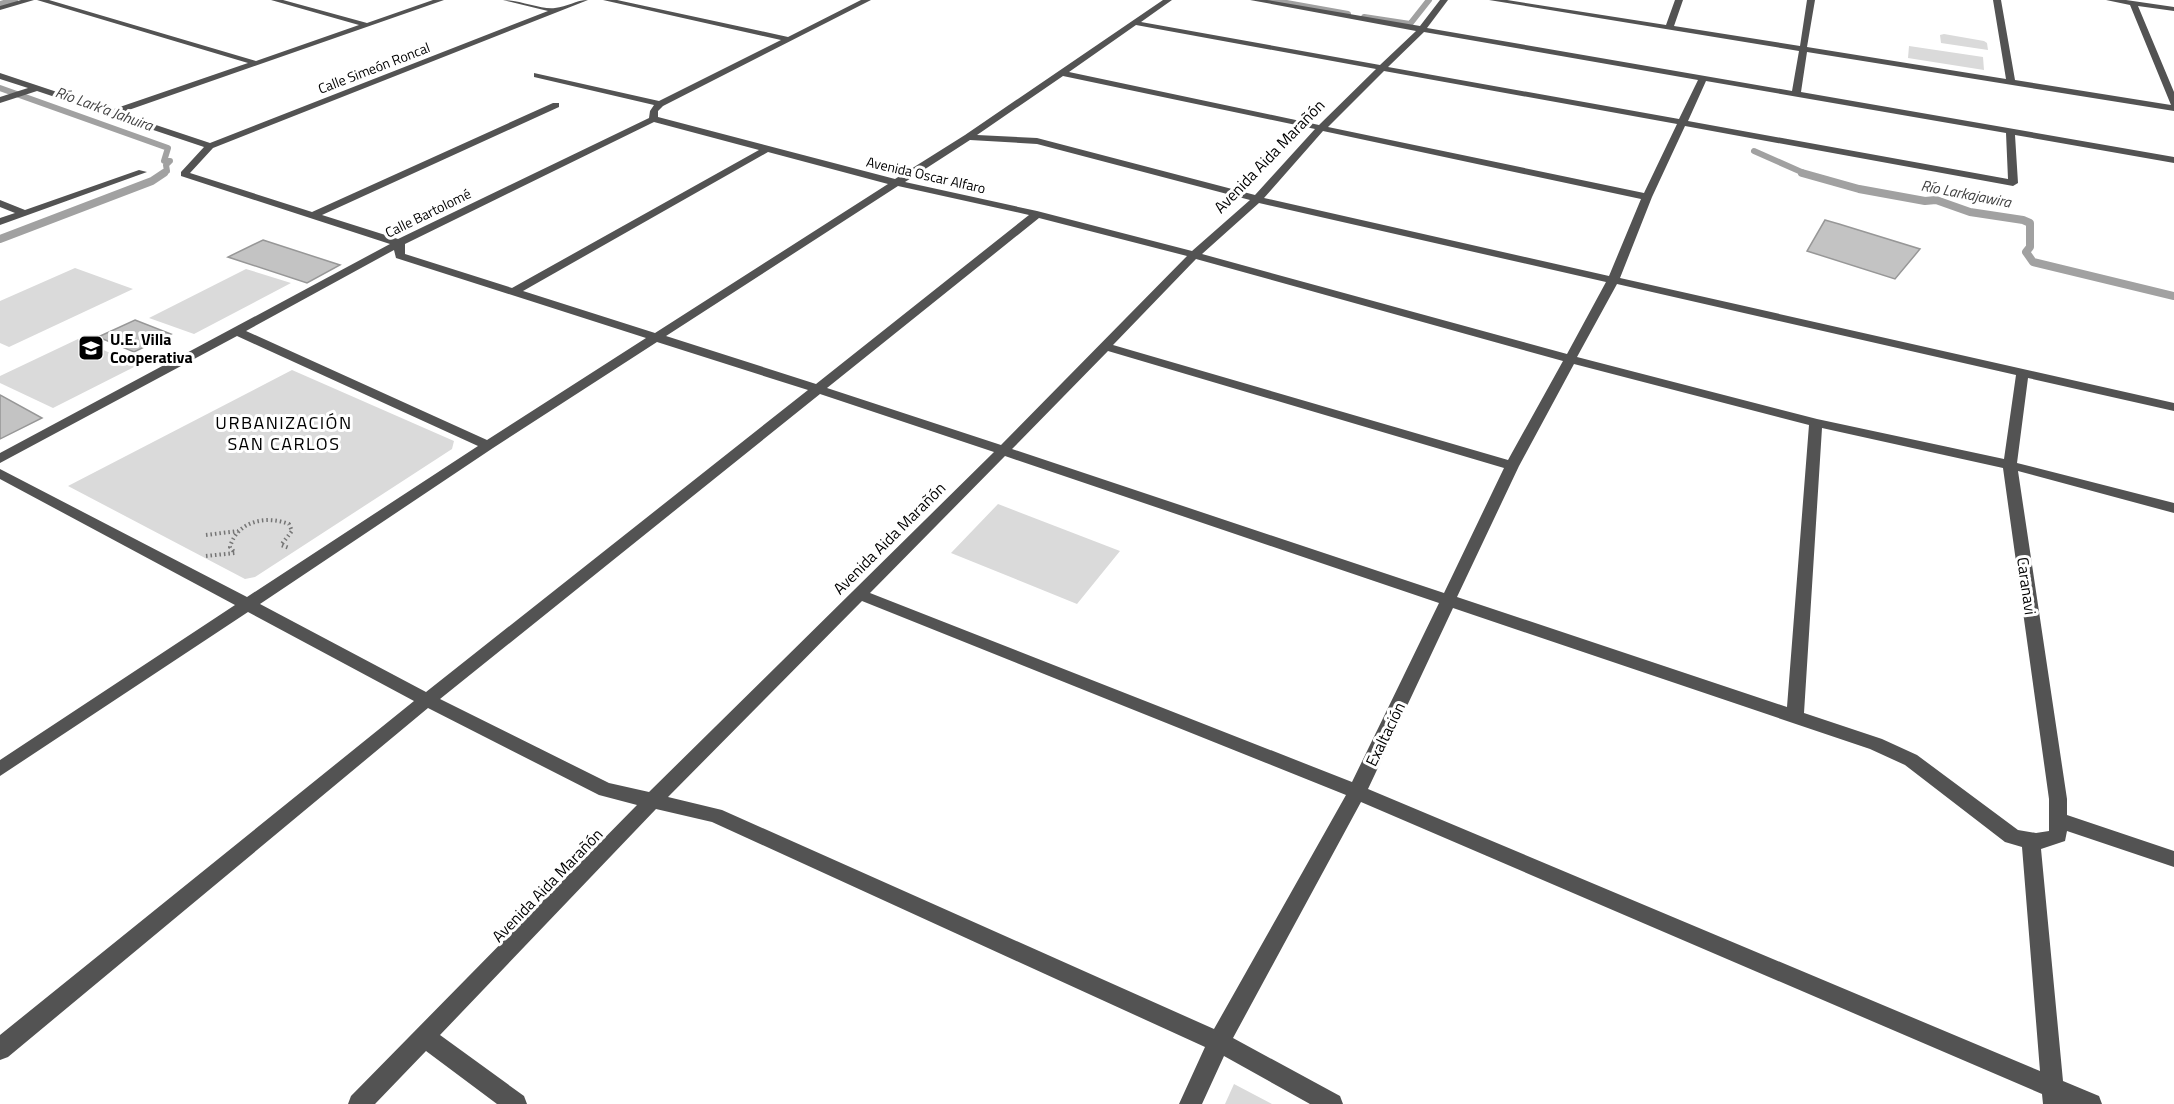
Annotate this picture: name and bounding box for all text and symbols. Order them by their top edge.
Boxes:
street label: Calle Simeón Roncal [315,37,433,99]
water label: Río Lark’a Jahuira [52,80,158,137]
street label: Avenida Aida Marañón [1208,93,1330,219]
street label: Avenida Oscar Alfaro [864,151,988,198]
water label: Río Larkajawira [1919,173,2015,214]
street label: Calle Bartolomé [381,183,474,242]
place label: U.E. Villa Cooperativa [110,327,193,369]
school or university icon: U.E. Villa Cooperativa [76,333,106,363]
district label: URBANIZACIÓN SAN CARLOS [215,409,353,457]
street label: Avenida Aida Marañón [827,476,951,600]
street label: Caranavi [2011,556,2043,616]
street label: Exaltación [1359,698,1411,770]
street label: Avenida Aida Marañón [486,822,608,948]

